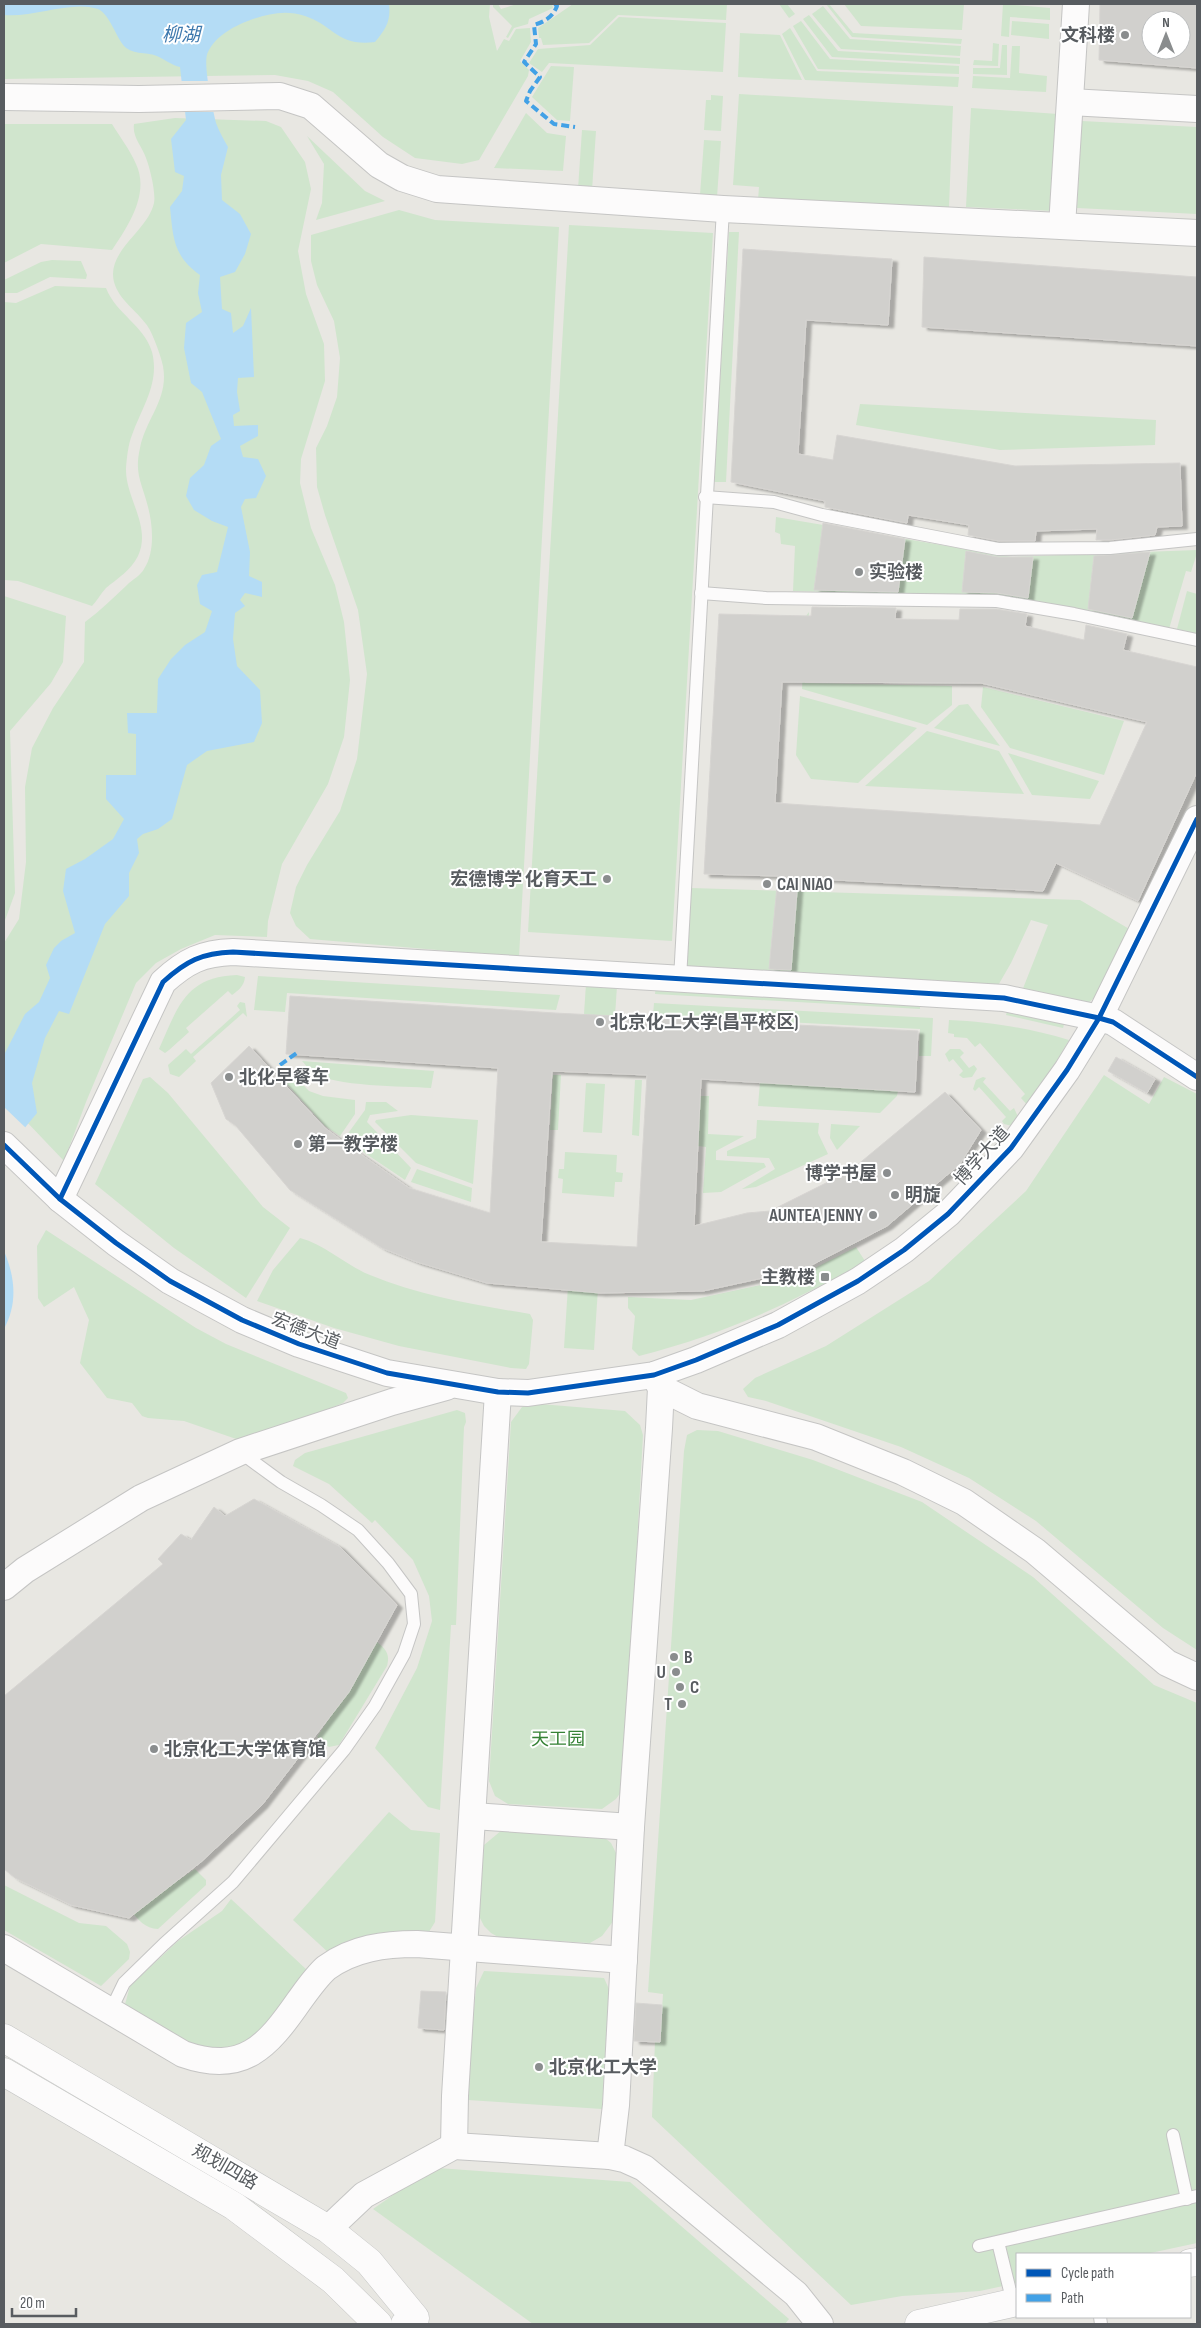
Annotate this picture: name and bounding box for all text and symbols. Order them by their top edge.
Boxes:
north arrow [1141,10,1191,60]
text: N [1162,14,1170,31]
water label: 柳湖 [162,24,203,47]
place label: 文科楼 [1061,25,1115,46]
marker: 文科楼 [1119,29,1131,41]
place label: 实验楼 [869,562,923,583]
marker: 实验楼 [853,566,865,578]
place label: 宏德博学 化育天工 [450,869,597,890]
marker: 宏德博学 化育天工 [601,873,613,885]
place label: CAI NIAO [777,874,833,895]
marker: CAI NIAO [761,878,773,890]
place label: 北京化工大学(昌平校区) [610,1012,798,1033]
marker: 北京化工大学(昌平校区) [594,1016,606,1028]
place label: 北化早餐车 [239,1067,329,1088]
marker: 北化早餐车 [223,1071,235,1083]
street label: 博学大道 [950,1122,1014,1190]
place label: 第一教学楼 [308,1134,398,1155]
marker: 第一教学楼 [292,1138,304,1150]
place label: 博学书屋 [805,1163,877,1184]
marker: 博学书屋 [881,1167,893,1179]
place label: 明旋 [905,1185,941,1206]
marker: 明旋 [889,1189,901,1201]
place label: AUNTEA JENNY [768,1205,864,1226]
marker: AUNTEA JENNY [867,1209,879,1221]
place label: 主教楼 [761,1267,815,1288]
marker: 主教楼 [819,1271,831,1283]
street label: 宏德大道 [269,1308,343,1354]
place label: B [684,1647,693,1668]
marker: B [668,1651,680,1663]
place label: U [657,1662,666,1683]
marker: U [670,1666,682,1678]
place label: C [690,1677,699,1698]
marker: C [674,1681,686,1693]
place label: T [664,1694,672,1715]
marker: T [676,1698,688,1710]
park label: 天工园 [531,1729,585,1750]
place label: 北京化工大学体育馆 [164,1739,326,1760]
marker: 北京化工大学体育馆 [148,1743,160,1755]
place label: 北京化工大学 [549,2057,657,2078]
marker: 北京化工大学 [533,2061,545,2073]
street label: 规划四路 [189,2140,261,2194]
legend [1016,2253,1191,2318]
text: Cycle path [1061,2264,1114,2283]
scale bar [12,2286,76,2318]
text: Path [1061,2289,1084,2308]
text: 20 m [20,2294,45,2313]

